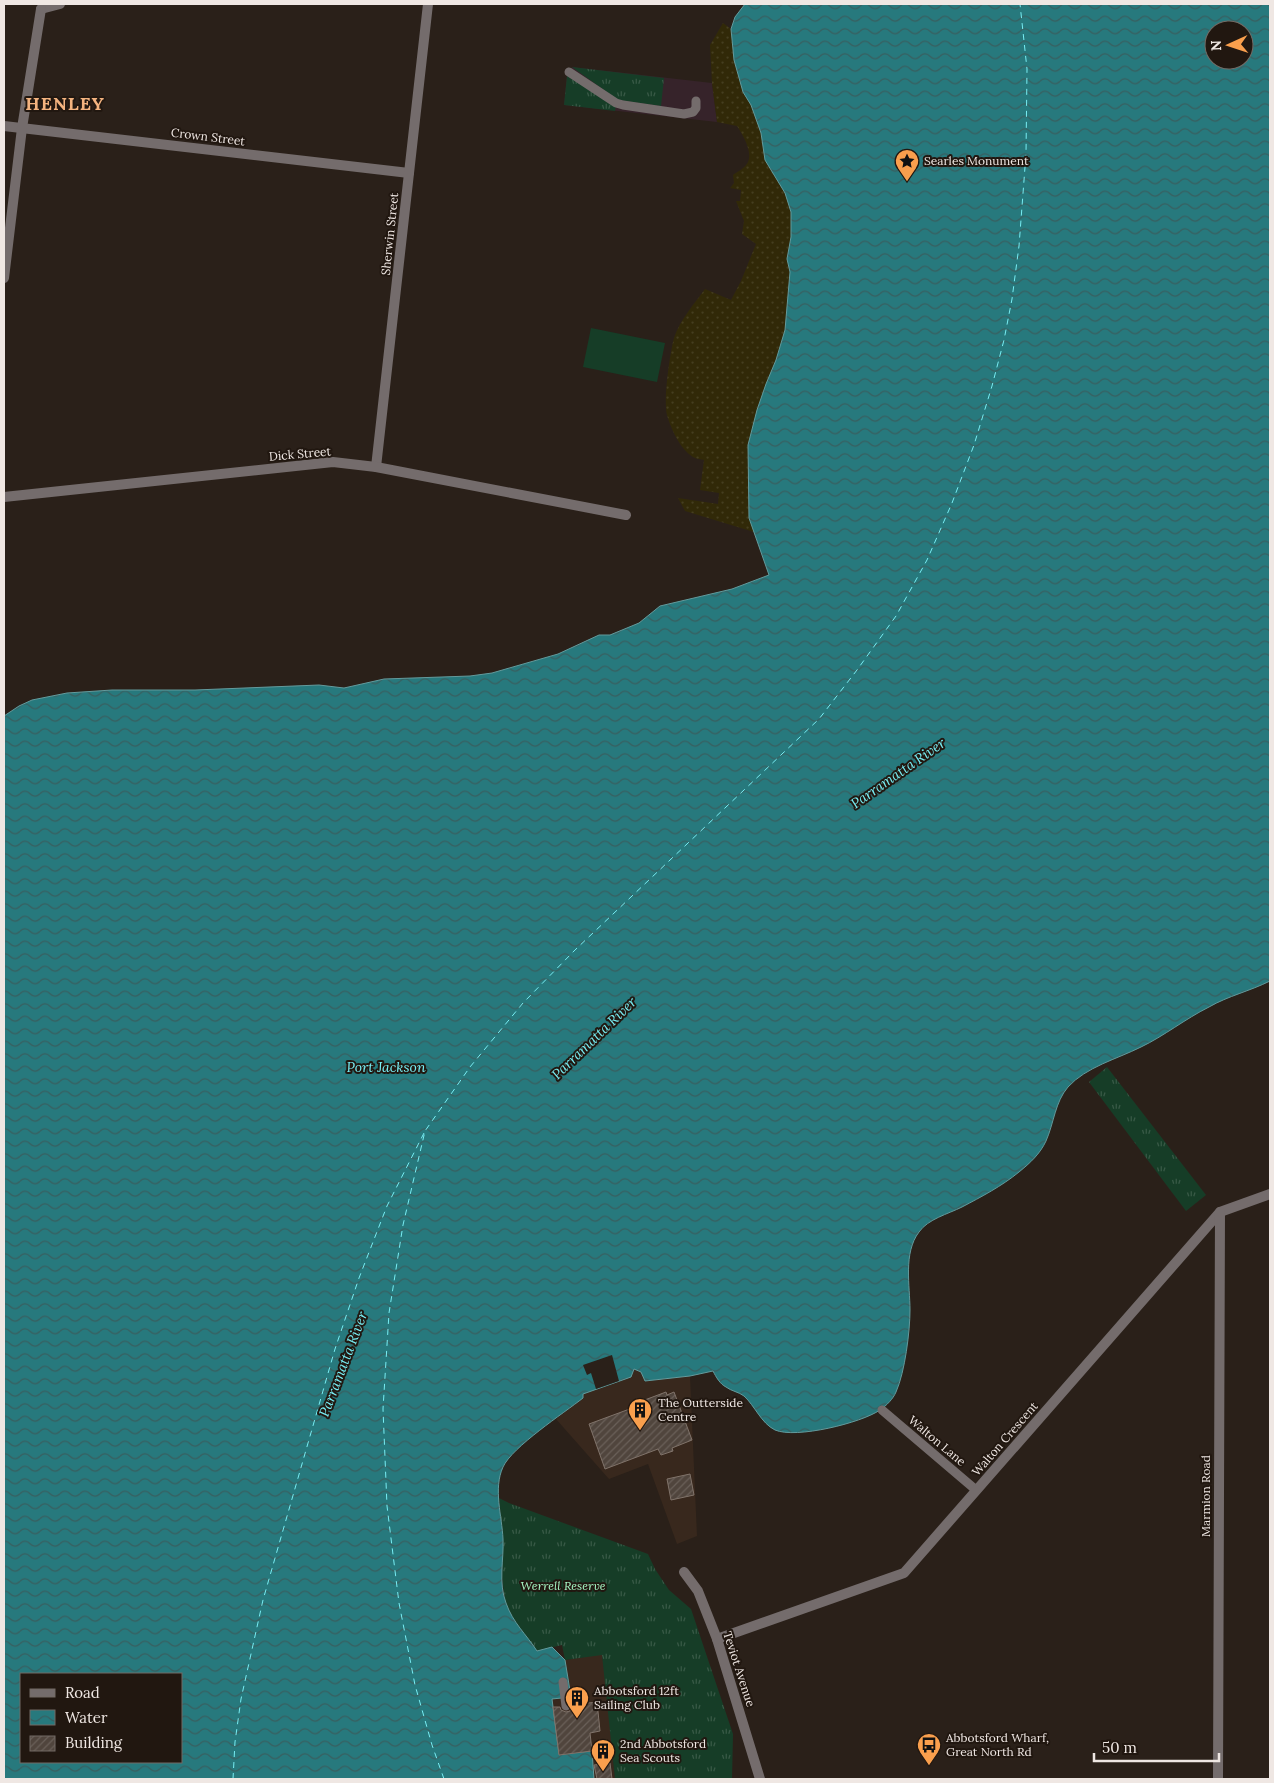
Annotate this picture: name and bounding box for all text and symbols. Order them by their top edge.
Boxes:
north arrow [1204,20,1254,70]
text: N [1207,40,1225,52]
district label: HENLEY [25,92,105,115]
street label: Crown Street [170,125,246,149]
place icon: Searles Monument [894,148,920,182]
place label: Searles Monument [924,153,1029,168]
street label: Sherwin Street [378,191,401,276]
street label: Dick Street [268,443,332,464]
water label: Parramatta River [847,733,949,812]
water label: Parramatta River [548,992,641,1083]
water label: Port Jackson [347,1058,426,1076]
water label: Parramatta River [315,1308,372,1419]
place label: The Outterside Centre [658,1395,743,1424]
building icon: The Outterside Centre [627,1397,653,1431]
street label: Walton Crescent [968,1398,1041,1479]
street label: Walton Lane [906,1412,969,1469]
street label: Marmion Road [1198,1455,1213,1537]
park label: Werrell Reserve [521,1578,606,1593]
street label: Teviot Avenue [720,1629,759,1709]
legend [20,1673,182,1763]
text: Road [65,1683,100,1702]
place label: Abbotsford 12ft Sailing Club [593,1683,679,1712]
building icon: Abbotsford 12ft Sailing Club [564,1685,590,1719]
text: Water [65,1708,108,1727]
place label: Abbotsford Wharf, Great North Rd [945,1730,1049,1759]
scale bar [1094,1730,1219,1762]
bus stop icon: Abbotsford Wharf, Great North Rd [916,1732,942,1766]
text: Building [65,1733,123,1752]
place label: 2nd Abbotsford Sea Scouts [620,1736,706,1765]
building icon: 2nd Abbotsford Sea Scouts [590,1738,616,1772]
text: 50 m [1102,1738,1137,1757]

